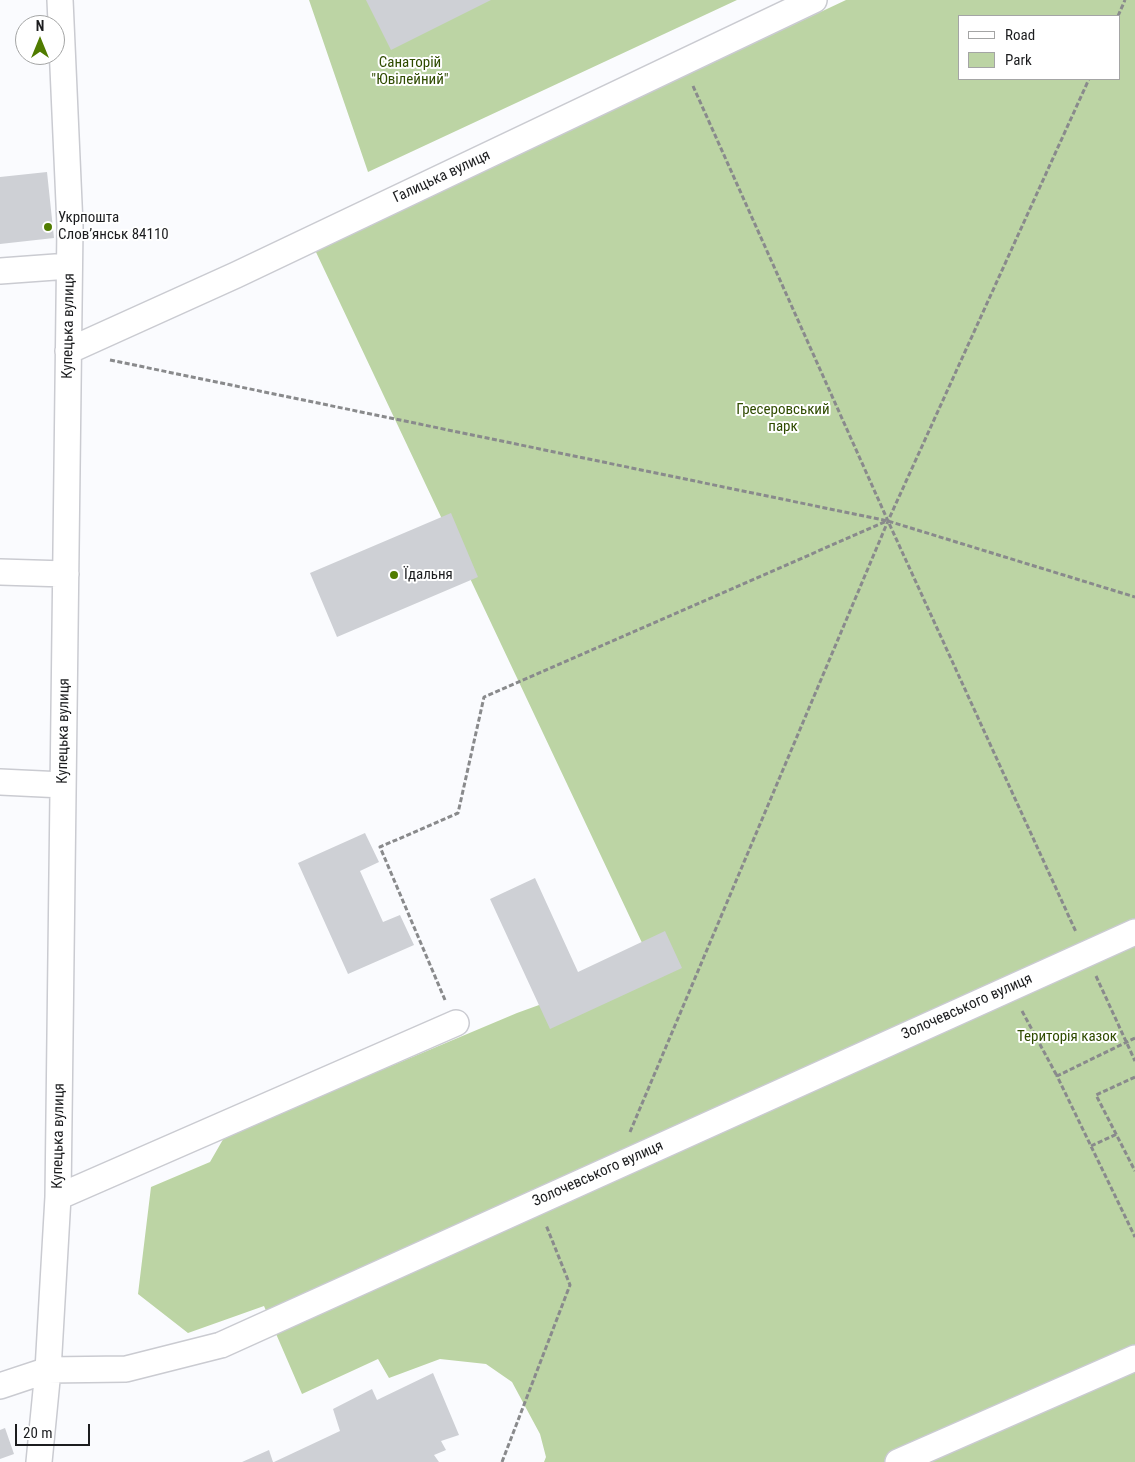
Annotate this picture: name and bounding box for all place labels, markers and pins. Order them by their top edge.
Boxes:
place label: Укрпошта Слов’янськ 84110 [58,209,169,244]
marker: Укрпошта Слов’янськ 84110 [42,221,54,233]
place label: Їдальня [404,566,453,584]
marker: Їдальня [388,569,400,581]

